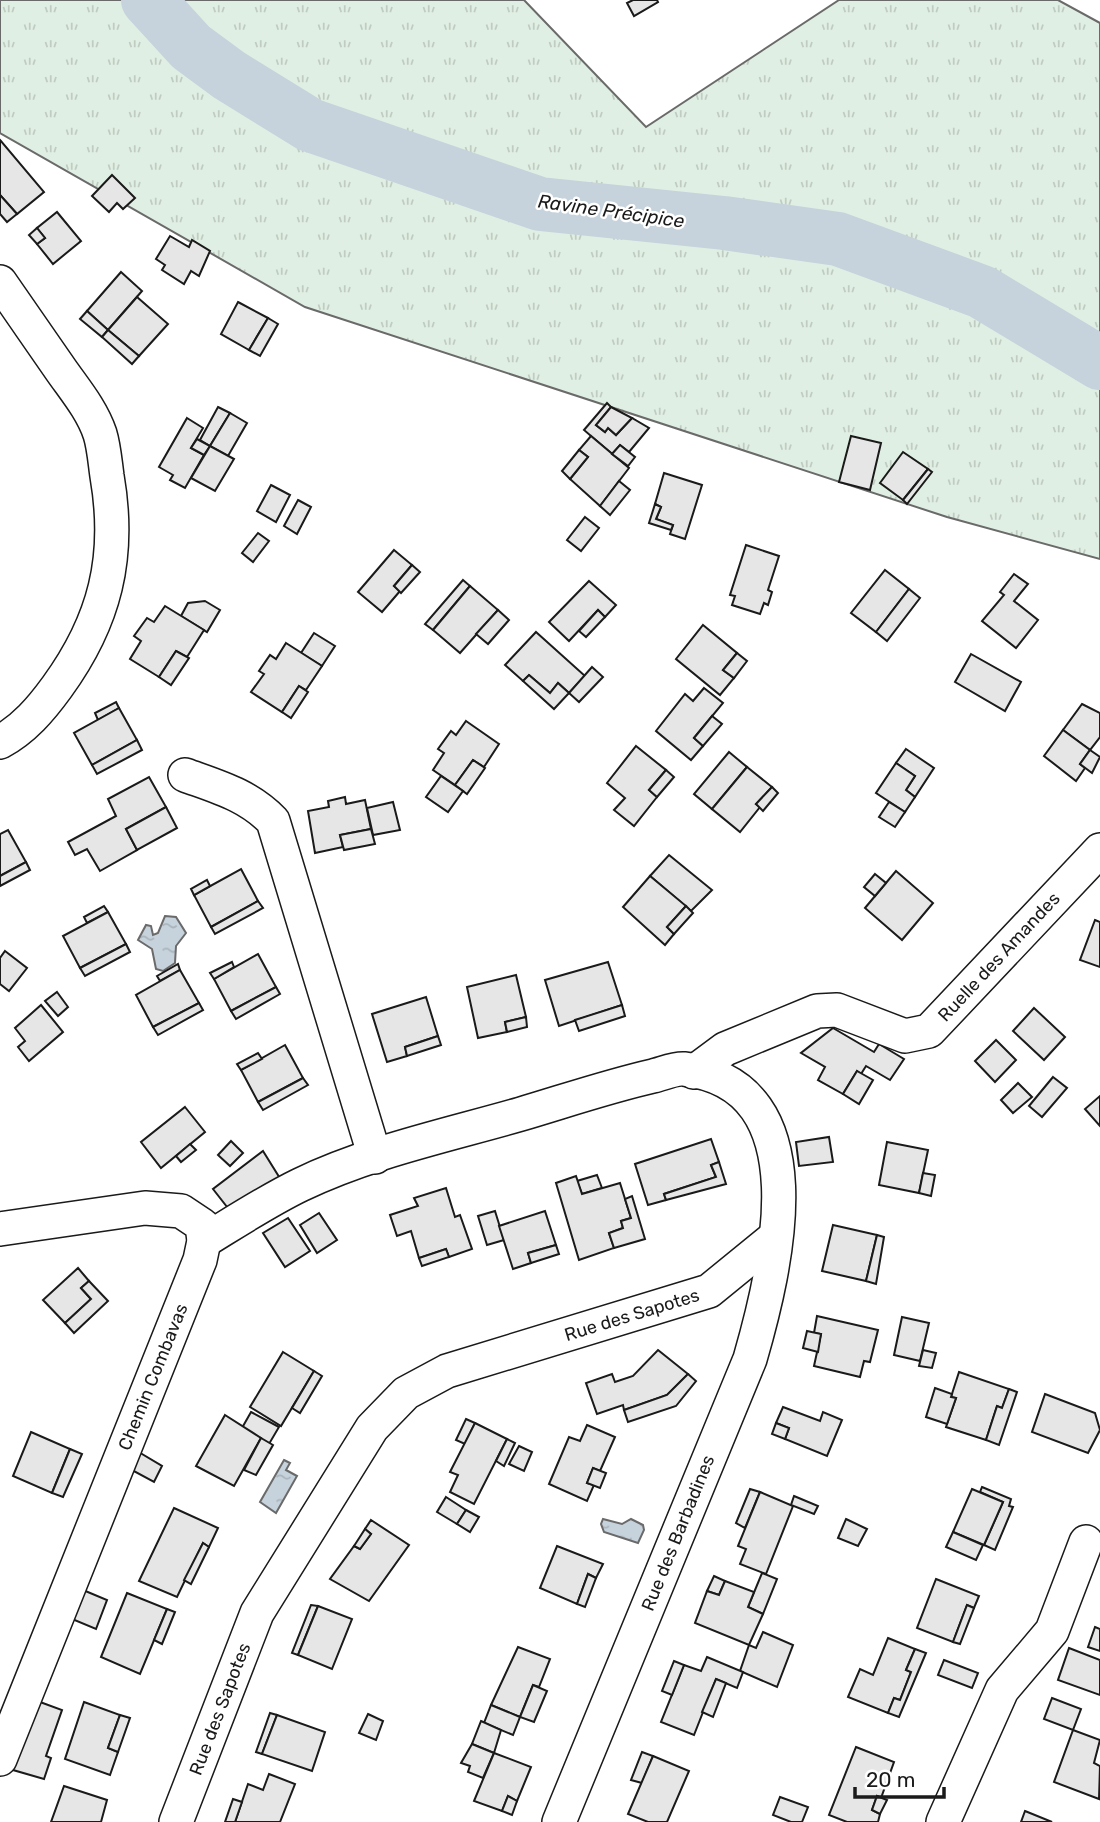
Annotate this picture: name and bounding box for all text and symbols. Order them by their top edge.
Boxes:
water label: Ravine Précipice [536,189,686,233]
street label: Ruelle des Amandes [933,888,1065,1026]
street label: Rue des Sapotes [562,1284,702,1346]
street label: Chemin Combavas [114,1300,192,1454]
street label: Rue des Barbadines [637,1452,719,1614]
street label: Rue des Sapotes [185,1640,255,1778]
scale bar [855,1756,944,1800]
text: 20 m [866,1767,915,1792]

